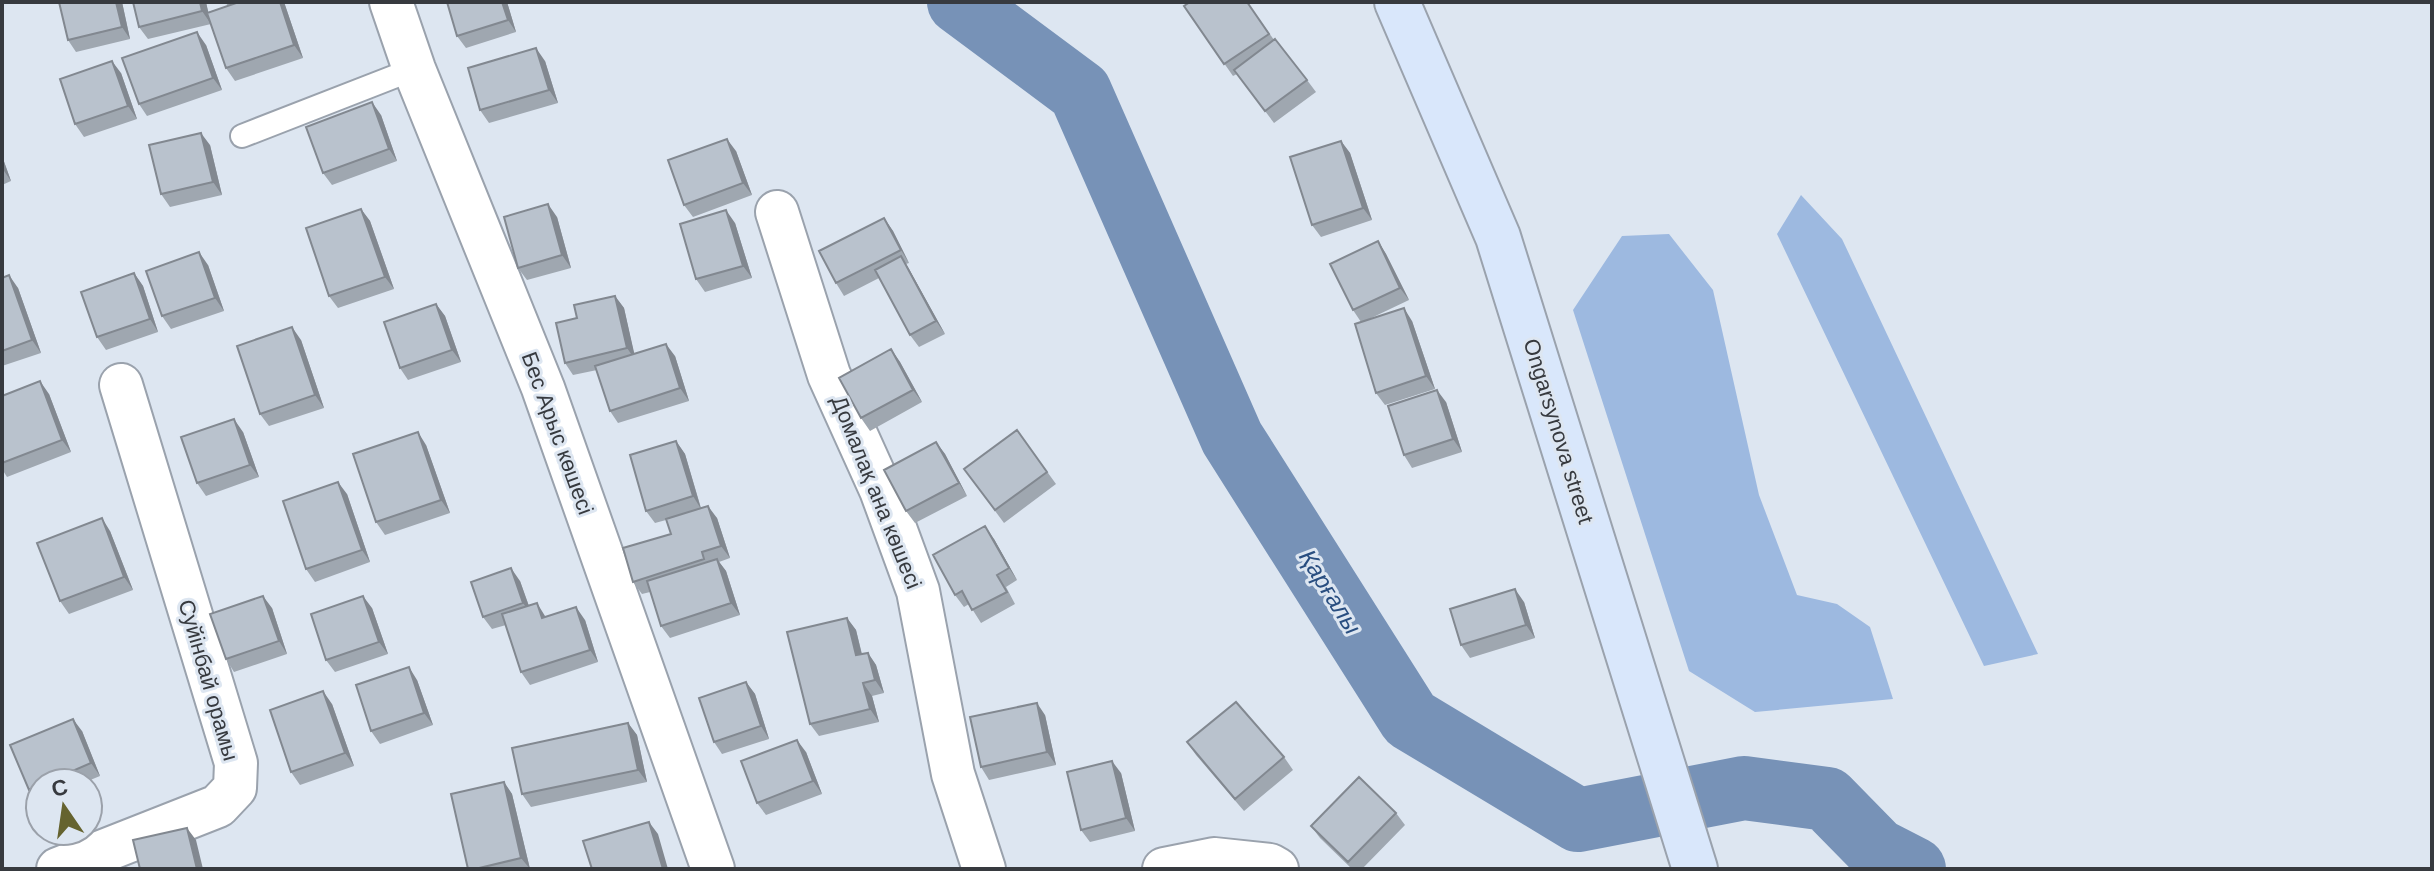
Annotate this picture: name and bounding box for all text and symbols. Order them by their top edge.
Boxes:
street label: Ongarsynova street [1519,336,1599,527]
street label: Бес Арыс көшесі [516,348,599,518]
street label: Домалақ ана көшесі [826,392,927,592]
water label: Қарғалы [1294,545,1367,639]
street label: Суйінбай орамы [174,597,243,764]
north arrow [24,767,104,847]
text: С [49,774,70,802]

